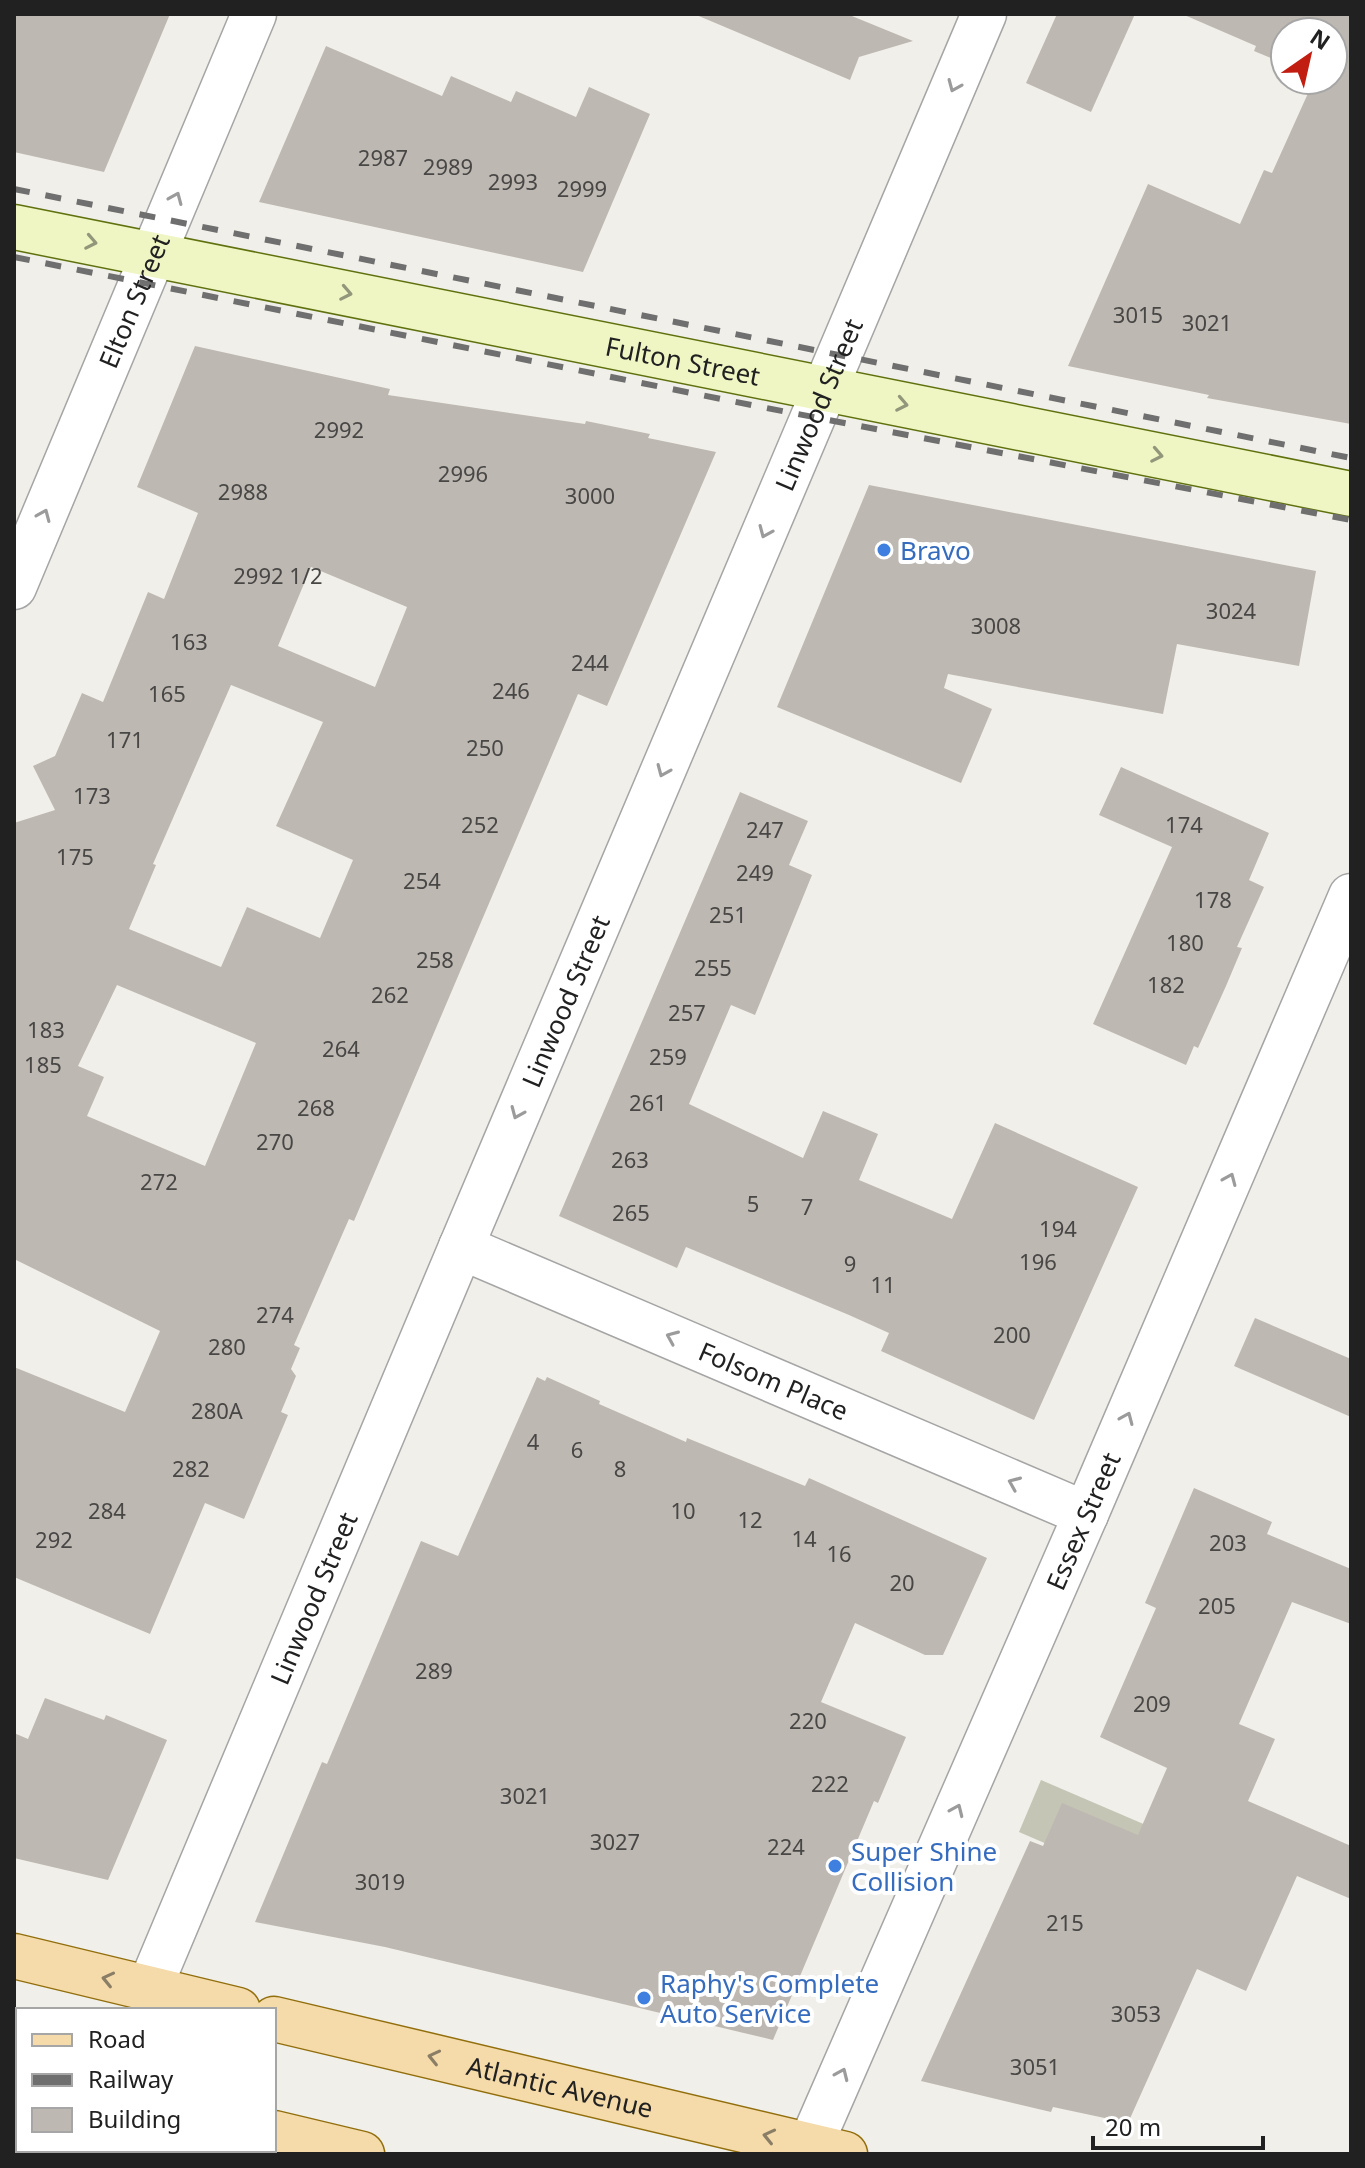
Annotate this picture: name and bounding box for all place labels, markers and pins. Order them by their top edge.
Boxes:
place label: Bravo [900,532,971,568]
marker: Bravo [875,541,893,559]
place label: Super Shine Collision [851,1833,997,1899]
marker: Super Shine Collision [826,1857,844,1875]
place label: Raphy's Complete Auto Service [660,1965,879,2031]
marker: Raphy's Complete Auto Service [635,1989,653,2007]

